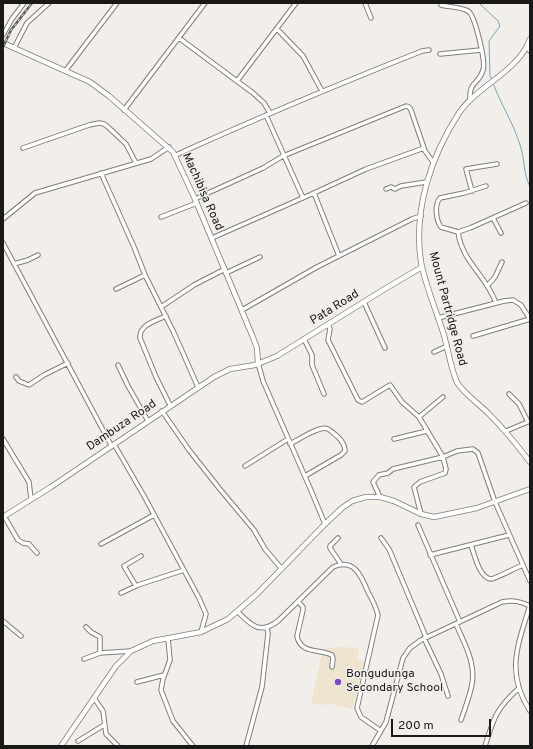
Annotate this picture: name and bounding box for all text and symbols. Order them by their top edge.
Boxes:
street label: Machibisa Road [178,151,226,233]
street label: Mount Partridge Road [425,250,469,368]
street label: Pata Road [308,287,362,329]
street label: Dambuza Road [84,397,160,455]
place label: Bongudunga Secondary School [346,668,443,696]
marker: Bongudunga Secondary School [333,677,343,687]
scale bar [393,711,493,737]
text: 200 m [398,718,434,734]

